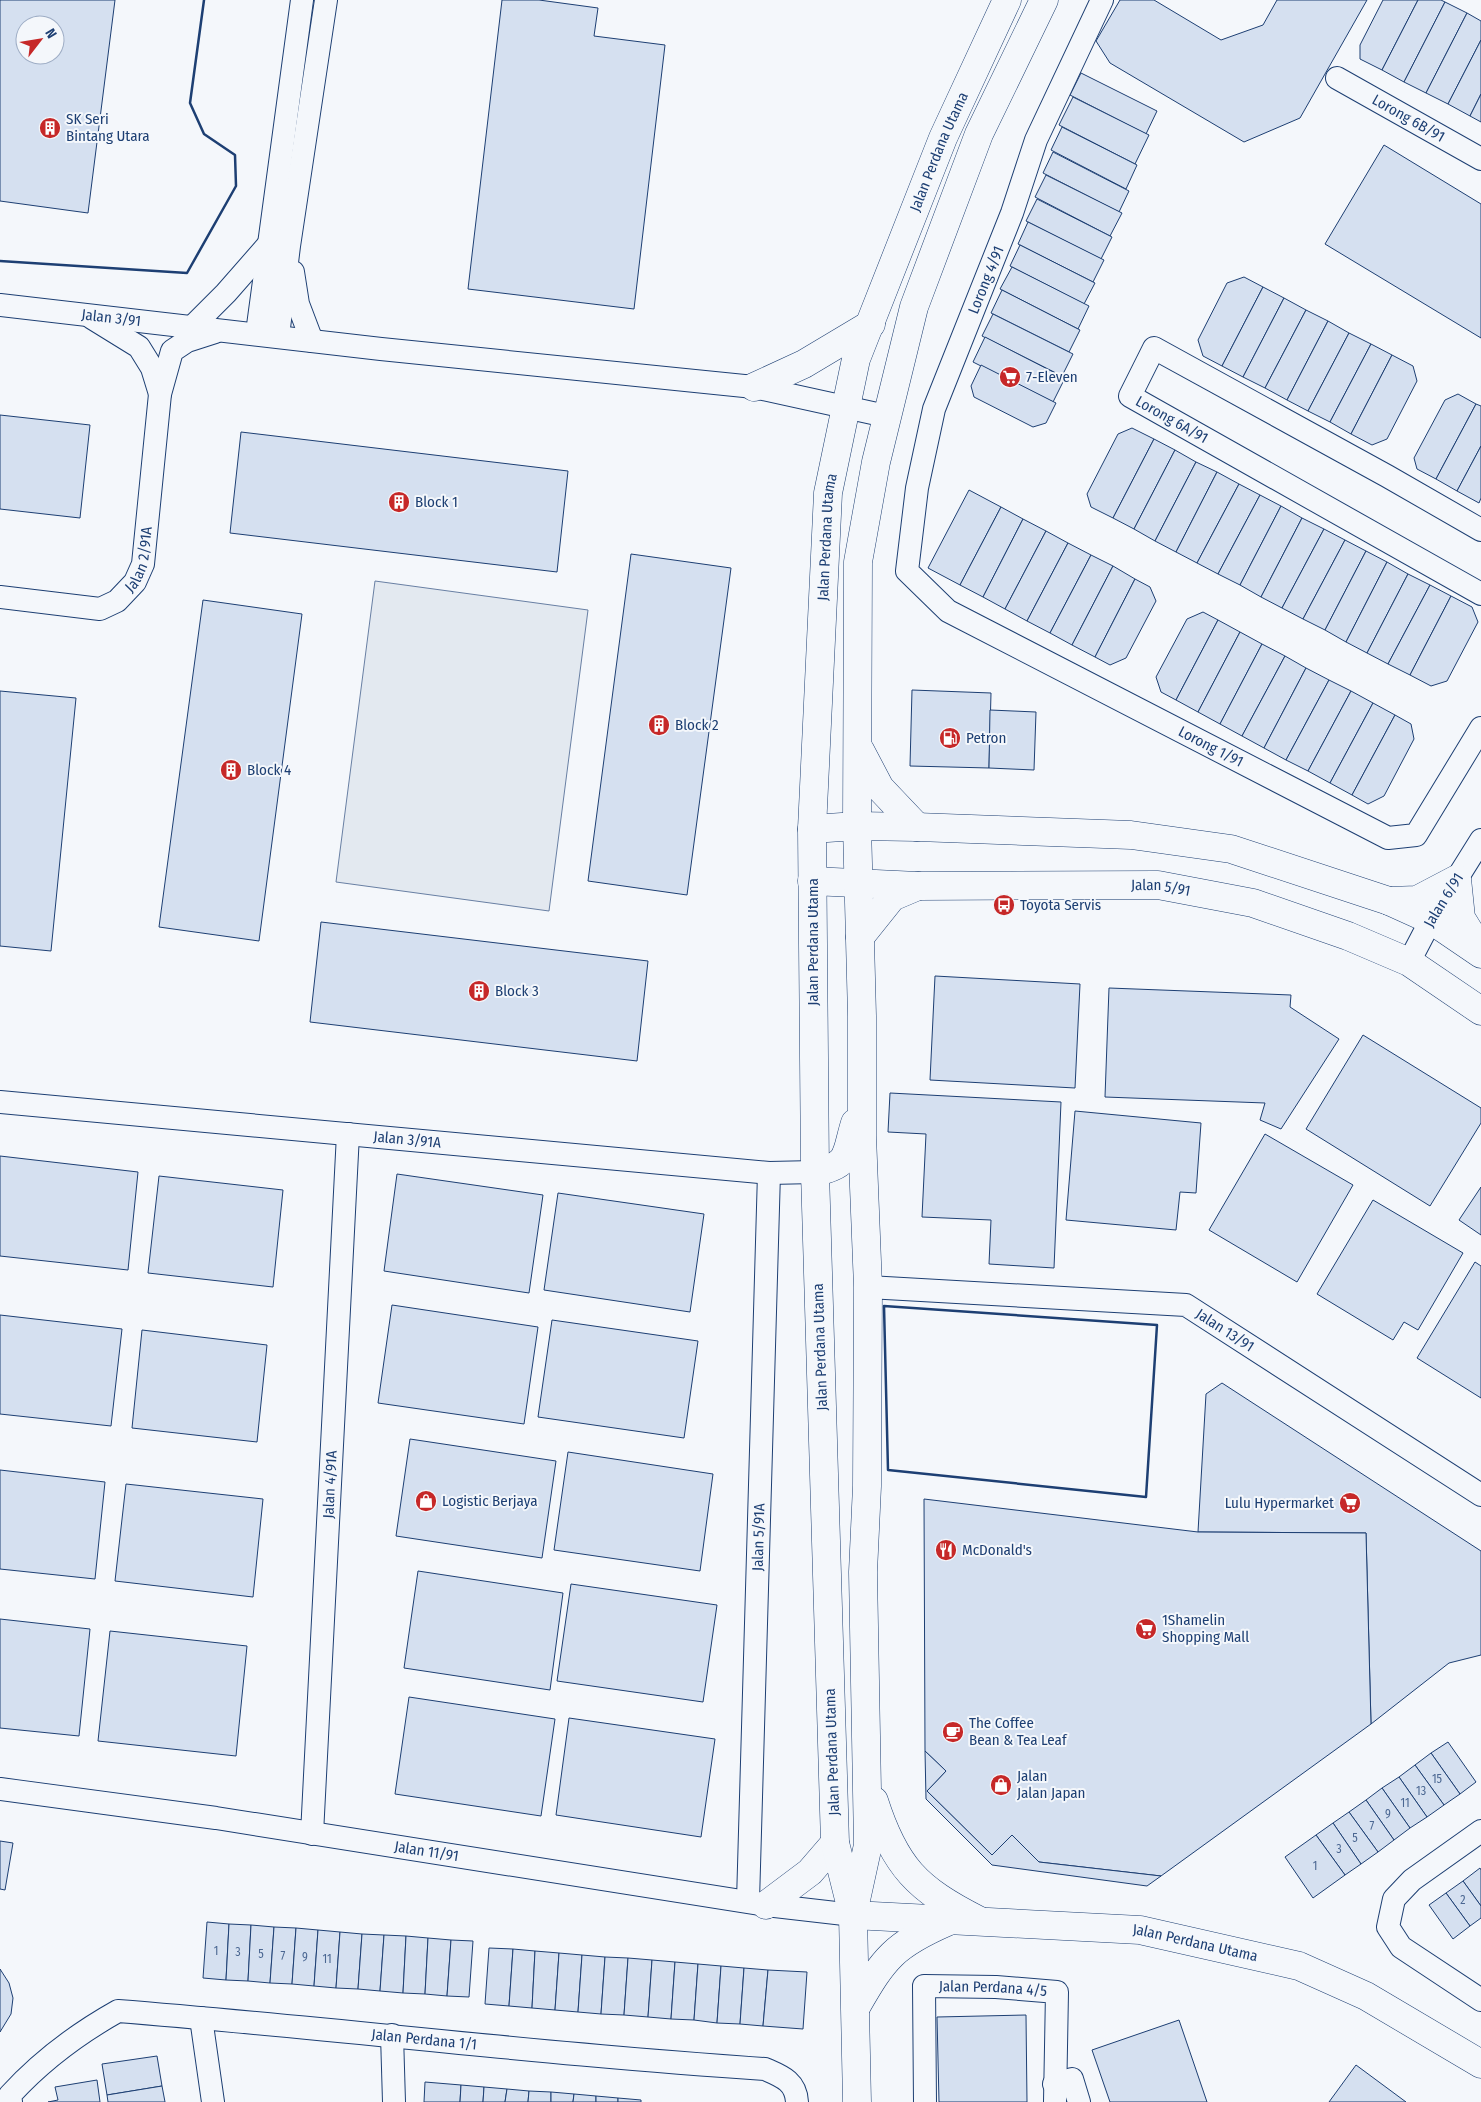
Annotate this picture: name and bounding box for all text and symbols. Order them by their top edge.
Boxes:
north arrow [15,15,65,65]
text: N [41,26,60,42]
street label: Jalan Perdana Utama [906,89,972,214]
street label: Lorong 6B/91 [1369,91,1448,146]
place label: SK Seri Bintang Utara [66,110,150,145]
building icon: SK Seri Bintang Utara [38,116,62,140]
street label: Lorong 4/91 [964,243,1008,317]
street label: Jalan 3/91 [81,305,142,330]
supermarket icon: 7-Eleven [998,365,1022,389]
place label: 7-Eleven [1026,368,1078,386]
street label: Lorong 6A/91 [1133,392,1211,447]
street label: Jalan Perdana Utama [814,472,841,601]
building icon: Block 1 [387,490,411,514]
place label: Block 1 [415,493,458,511]
street label: Jalan 2/91A [121,526,156,596]
building icon: Block 2 [647,713,671,737]
place label: Block 2 [675,716,719,734]
street label: Lorong 1/91 [1175,722,1246,771]
fuel station icon: Petron [938,726,962,750]
place label: Petron [966,729,1006,747]
building icon: Block 4 [219,758,243,782]
place label: Block 4 [247,761,291,779]
street label: Jalan 6/91 [1420,870,1467,930]
street label: Jalan 5/91 [1131,876,1192,900]
street label: Jalan Perdana Utama [804,878,822,1006]
bus stop icon: Toyota Servis [992,893,1016,917]
place label: Toyota Servis [1020,896,1101,914]
building icon: Block 3 [467,979,491,1003]
place label: Block 3 [495,982,539,1000]
street label: Jalan 3/91A [373,1128,442,1152]
street label: Jalan Perdana Utama [809,1283,831,1411]
street label: Jalan 13/91 [1193,1305,1258,1356]
street label: Jalan 4/91A [319,1450,341,1519]
shop icon: Logistic Berjaya [414,1489,438,1513]
supermarket icon: Lulu Hypermarket [1338,1491,1362,1515]
place label: Logistic Berjaya [442,1492,538,1510]
place label: Lulu Hypermarket [1225,1494,1334,1512]
street label: Jalan 5/91A [749,1503,768,1571]
restaurant icon: McDonald's [934,1538,958,1562]
place label: McDonald's [962,1541,1032,1559]
place label: 1Shamelin Shopping Mall [1162,1611,1249,1646]
supermarket icon: 1Shamelin Shopping Mall [1134,1617,1158,1641]
street label: Jalan Perdana Utama [821,1688,843,1816]
place label: The Coffee Bean & Tea Leaf [969,1714,1068,1749]
cafe icon: The Coffee Bean & Tea Leaf [941,1720,965,1744]
place label: Jalan Jalan Japan [1017,1767,1086,1802]
house number: 15 [1432,1772,1443,1786]
shop icon: Jalan Jalan Japan [989,1773,1013,1797]
house number: 13 [1416,1784,1426,1798]
house number: 11 [1400,1796,1410,1810]
house number: 9 [1385,1807,1391,1821]
house number: 7 [1370,1819,1375,1833]
house number: 5 [1352,1831,1358,1845]
street label: Jalan 11/91 [393,1837,460,1865]
house number: 3 [1336,1842,1342,1856]
house number: 1 [1313,1859,1317,1873]
house number: 2 [1460,1893,1466,1907]
street label: Jalan Perdana Utama [1132,1921,1260,1965]
house number: 1 [214,1944,218,1958]
house number: 3 [235,1945,241,1959]
house number: 5 [258,1947,264,1961]
house number: 7 [281,1949,286,1963]
house number: 9 [302,1950,308,1964]
house number: 11 [322,1952,332,1966]
street label: Jalan Perdana 4/5 [939,1977,1048,2000]
street label: Jalan Perdana 1/1 [371,2025,478,2054]

